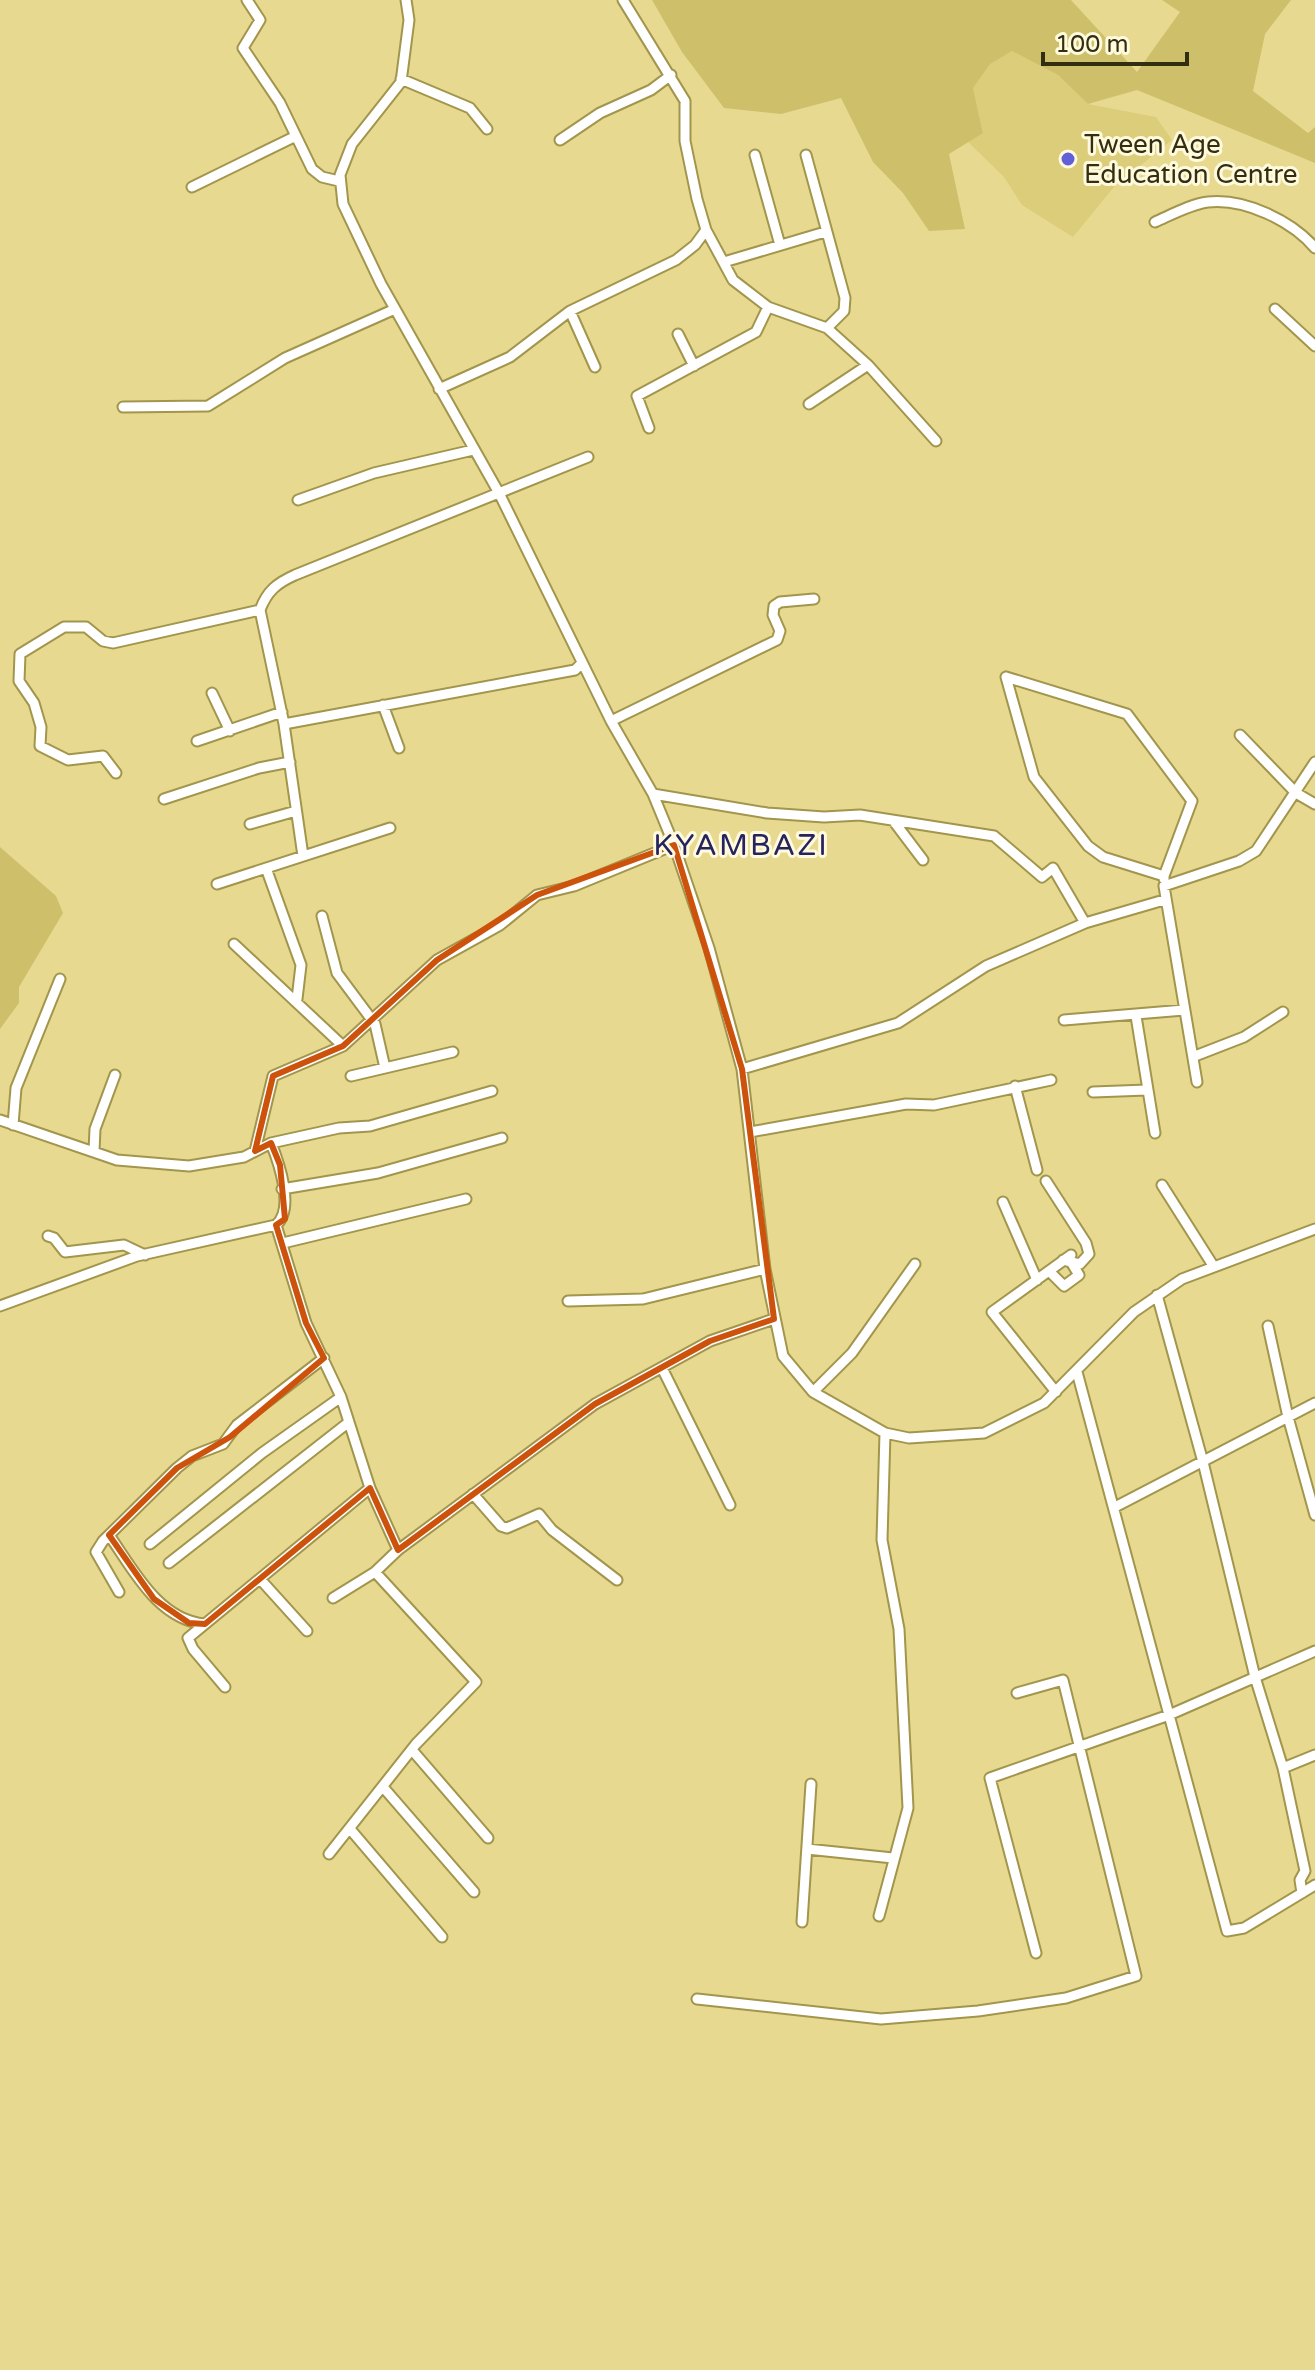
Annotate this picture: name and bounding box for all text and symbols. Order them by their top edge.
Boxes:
scale bar [1043,16,1187,66]
text: 100 m [1055,30,1129,59]
place label: Tween Age Education Centre [1084,129,1298,190]
marker: Tween Age Education Centre [1059,150,1077,168]
district label: KYAMBAZI [653,827,829,864]

